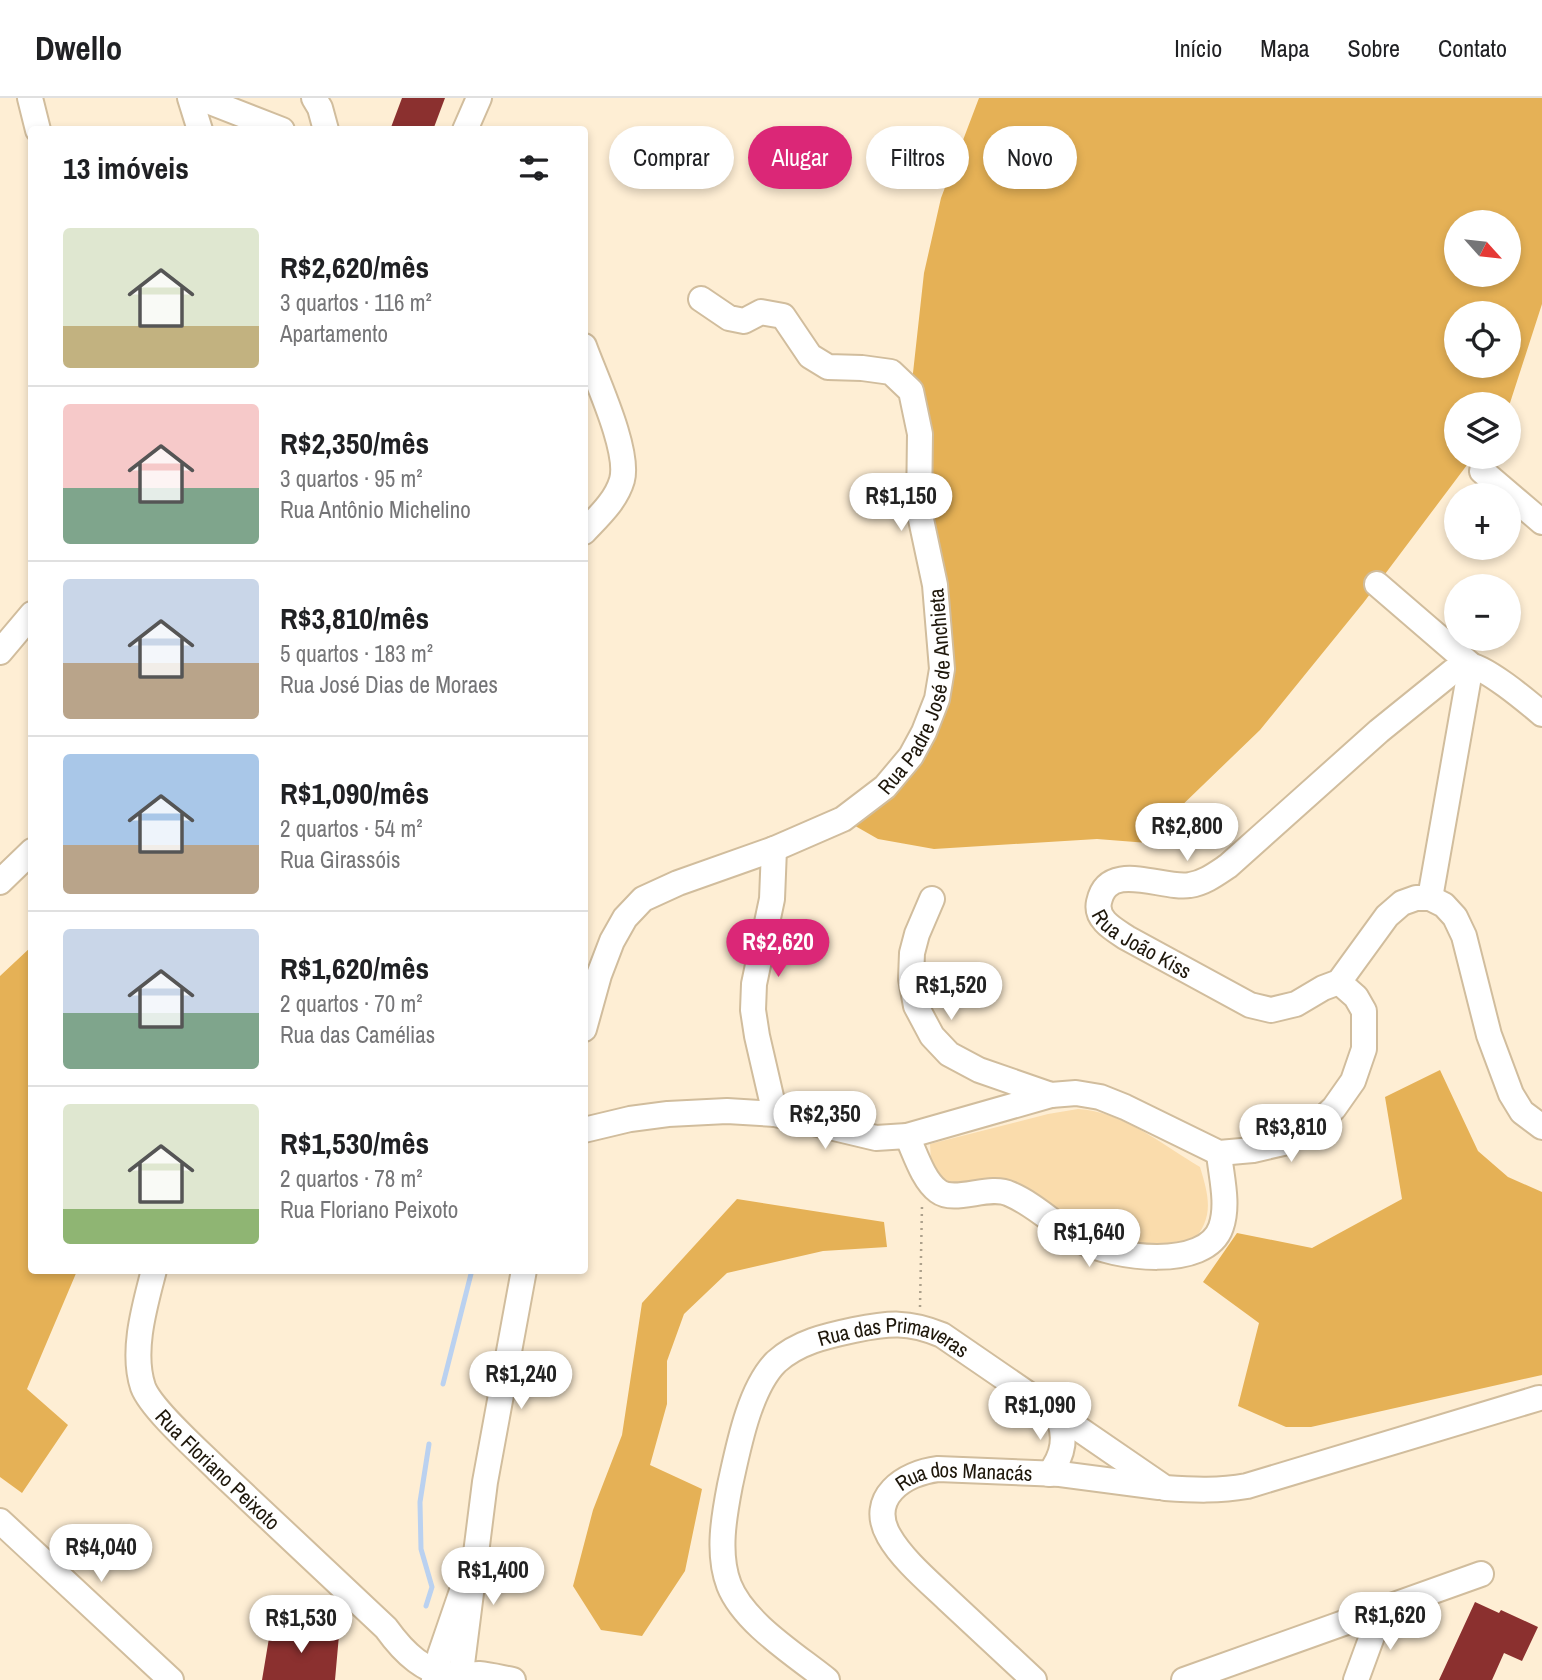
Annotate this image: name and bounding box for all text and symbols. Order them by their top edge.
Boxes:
text: Dwello [35,26,122,70]
text: Início [1174,32,1222,64]
text: Mapa [1260,32,1310,64]
text: Sobre [1348,32,1400,64]
text: Contato [1438,32,1507,64]
chip: Comprar [609,126,734,189]
chip: Alugar [748,126,852,189]
chip: Filtros [866,126,969,189]
chip: Novo [983,126,1077,189]
text: 13 imóveis [63,148,189,188]
icon: filters [515,149,553,187]
north arrow [1444,210,1521,287]
map controls [1444,210,1521,651]
text: R$2,620/mês [280,247,429,287]
icon: home [119,256,203,340]
text: 3 quartos · 116 m² [280,287,432,318]
button: locate [1444,301,1521,378]
text: Apartamento [280,318,388,349]
button: layers [1444,392,1521,469]
text: R$2,350/mês [280,423,429,463]
icon: home [119,432,203,516]
text: 3 quartos · 95 m² [280,463,423,494]
pin: R$1,150 [836,474,966,533]
text: R$1,150 [865,480,937,511]
button: + [1444,483,1521,560]
text: Rua Antônio Michelino [280,494,471,525]
button: − [1444,574,1521,651]
street label: Rua Padre José de Anchieta [871,587,957,800]
text: R$3,810/mês [280,598,429,638]
icon: home [119,607,203,691]
text: 5 quartos · 183 m² [280,638,433,669]
text: Rua José Dias de Moraes [280,669,498,700]
text: R$1,090/mês [280,773,429,813]
icon: home [119,782,203,866]
pin: R$2,800 [1122,804,1252,863]
text: R$2,800 [1151,810,1223,841]
text: 2 quartos · 54 m² [280,813,423,844]
text: Rua Girassóis [280,844,401,875]
street label: Rua João Kiss [1085,904,1197,985]
pin: R$2,620 [713,920,843,979]
text: R$2,620 [742,926,814,957]
text: R$1,620/mês [280,948,429,988]
icon: home [119,957,203,1041]
pin: R$1,520 [886,962,1016,1022]
text: R$1,520 [915,969,987,1000]
text: 2 quartos · 70 m² [280,988,423,1019]
text: Rua das Camélias [280,1019,435,1050]
pin: R$2,350 [760,1091,890,1151]
text: R$2,350 [789,1098,861,1129]
pin: R$3,810 [1226,1104,1356,1164]
text: R$3,810 [1255,1111,1327,1142]
text: R$1,530/mês [280,1123,429,1163]
icon: home [119,1132,203,1216]
text: 2 quartos · 78 m² [280,1163,423,1194]
text: Rua Floriano Peixoto [280,1194,458,1225]
pin: R$1,640 [1024,1210,1154,1269]
text: R$1,640 [1053,1216,1125,1247]
street label: Rua das Primaveras [814,1310,975,1364]
pin: R$1,240 [456,1352,586,1411]
text: R$1,240 [485,1358,557,1389]
pin: R$1,090 [975,1382,1105,1442]
text: R$1,090 [1004,1389,1076,1420]
street label: Rua Floriano Peixoto [149,1402,287,1536]
street label: Rua dos Manacás [889,1454,1033,1497]
pin: R$4,040 [36,1524,166,1584]
text: R$4,040 [65,1531,137,1562]
pin: R$1,400 [428,1548,558,1607]
text: R$1,400 [457,1554,529,1585]
pin: R$1,620 [1325,1592,1455,1652]
pin: R$1,530 [236,1596,366,1655]
text: R$1,620 [1354,1599,1426,1630]
text: R$1,530 [265,1602,337,1633]

